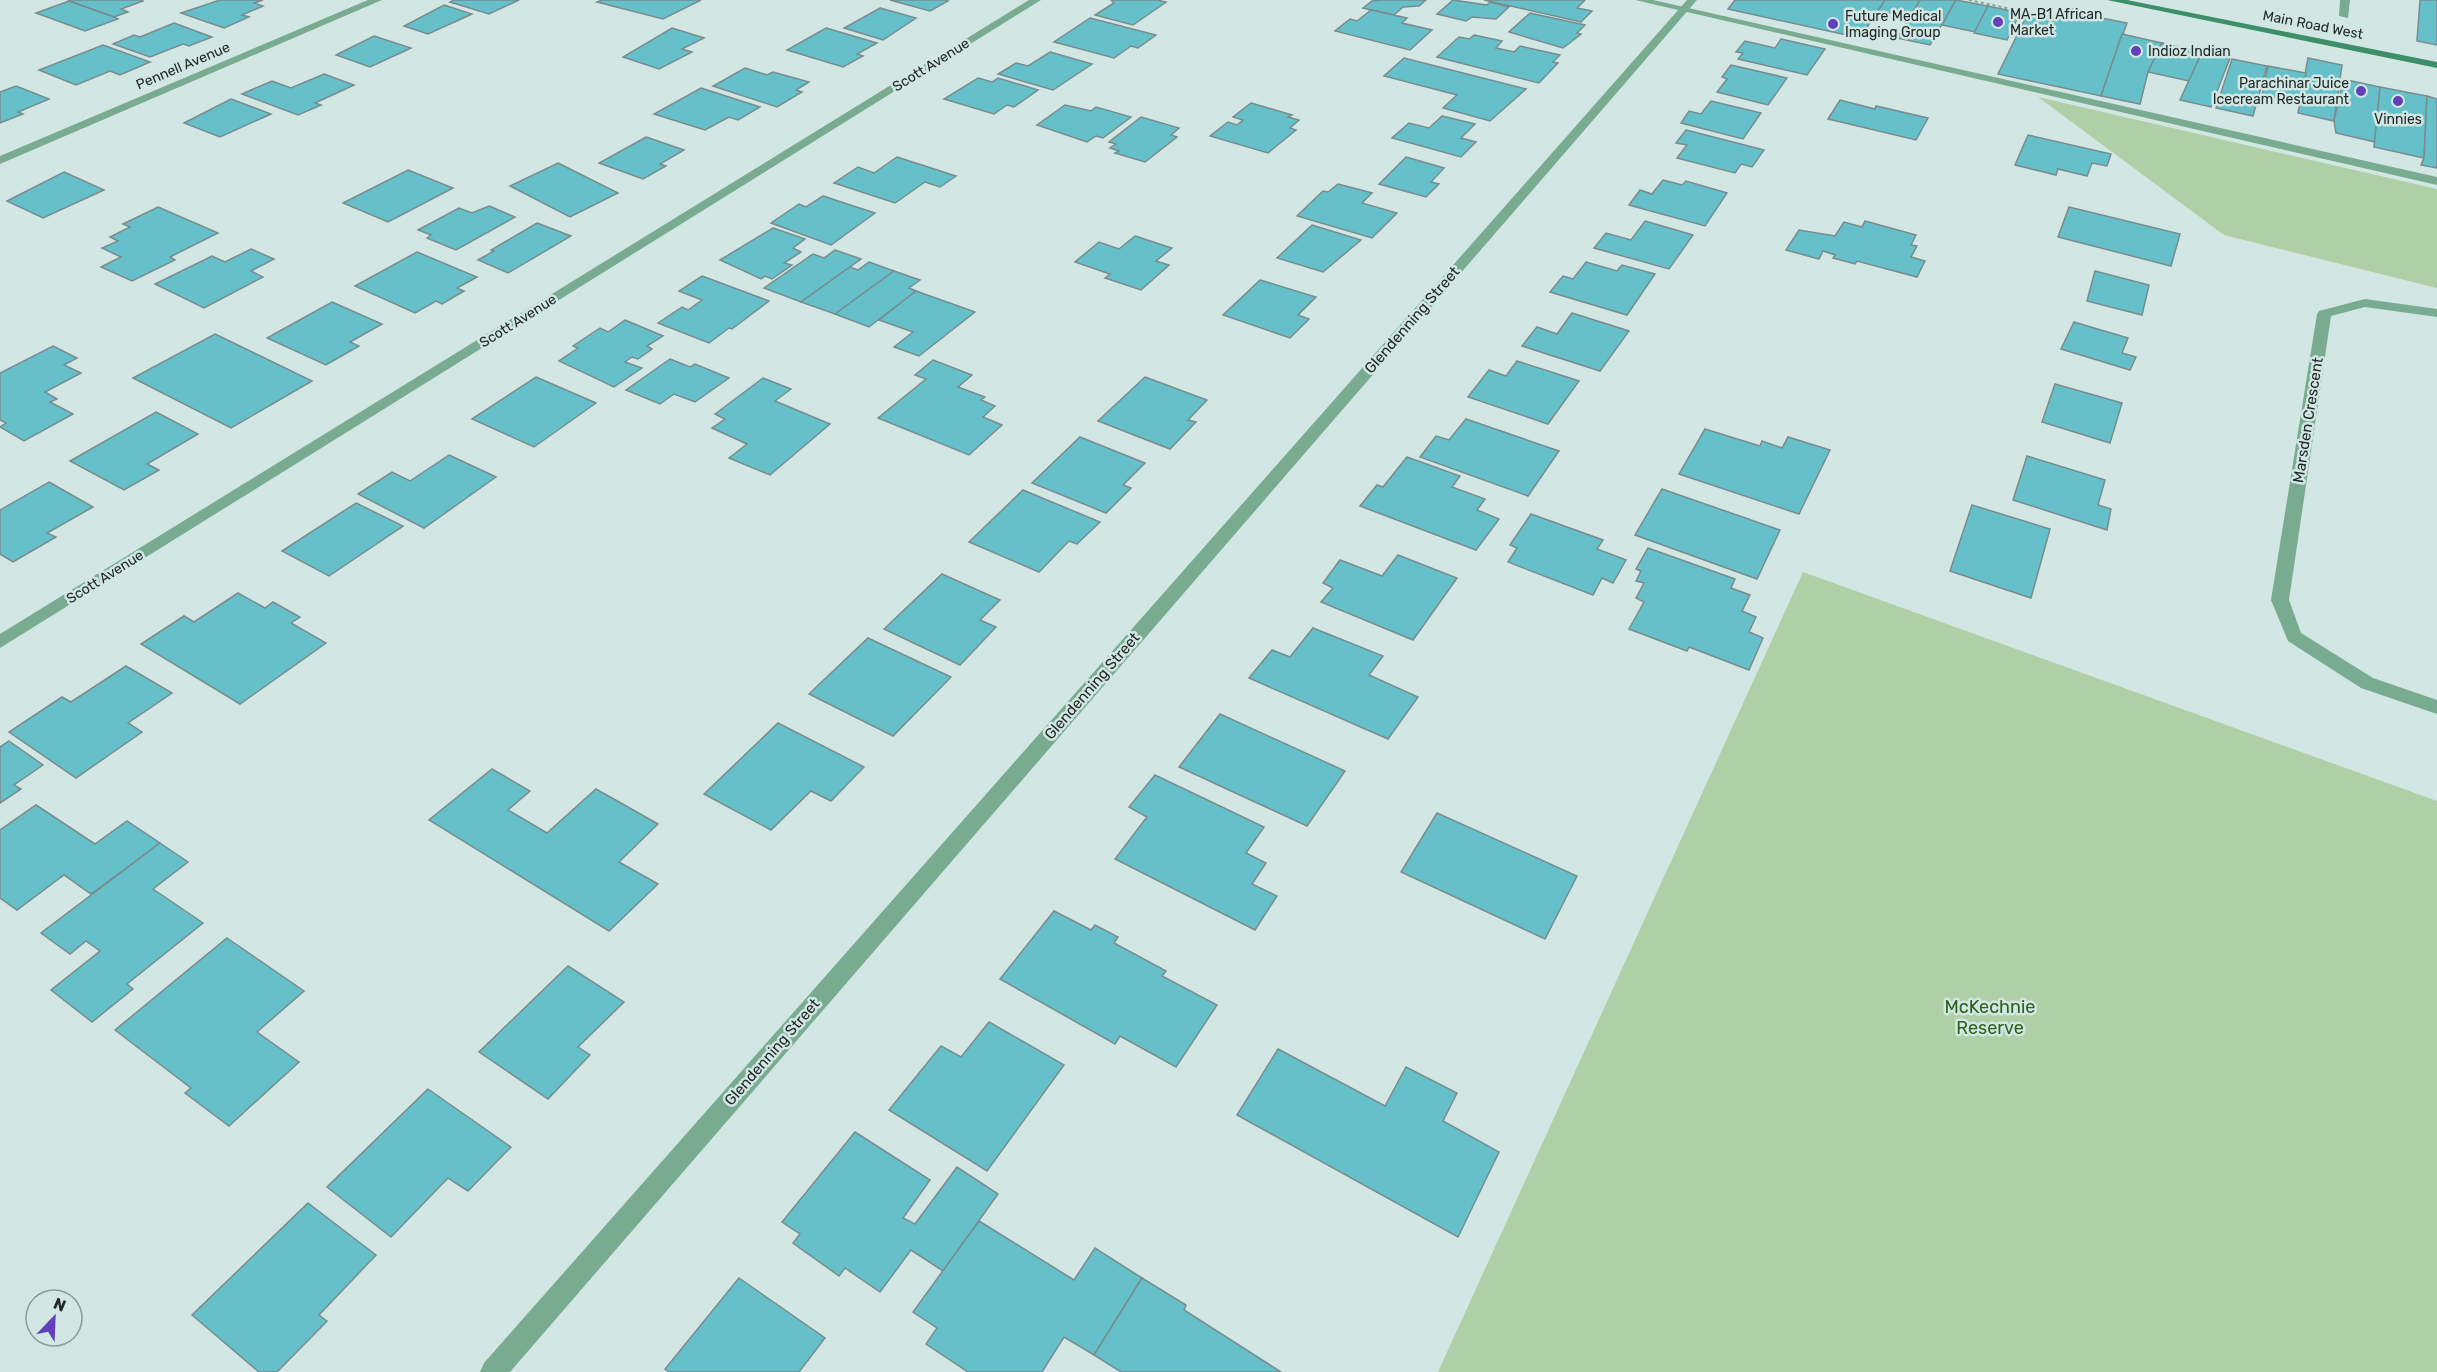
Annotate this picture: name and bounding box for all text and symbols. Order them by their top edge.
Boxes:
place label: MA-B1 African Market [2010,6,2102,39]
street label: Main Road West [2261,7,2365,43]
place label: Future Medical Imaging Group [1845,8,1941,41]
marker: MA-B1 African Market [1991,15,2005,29]
marker: Future Medical Imaging Group [1826,17,1840,31]
street label: Scott Avenue [889,35,973,95]
street label: Pennell Avenue [133,38,233,93]
place label: Indioz Indian [2148,43,2231,60]
marker: Indioz Indian [2129,44,2143,58]
place label: Parachinar Juice Icecream Restaurant [2213,75,2350,108]
marker: Parachinar Juice Icecream Restaurant [2354,84,2368,98]
marker: Vinnies [2391,94,2405,108]
place label: Vinnies [2374,111,2422,128]
street label: Glendenning Street [1361,263,1463,377]
street label: Scott Avenue [476,291,560,351]
street label: Marsden Crescent [2289,356,2327,484]
street label: Scott Avenue [63,547,147,607]
street label: Glendenning Street [1041,629,1143,743]
street label: Glendenning Street [721,995,823,1109]
park label: McKechnie Reserve [1945,996,2035,1039]
north arrow [24,1288,84,1348]
text: N [51,1294,69,1316]

